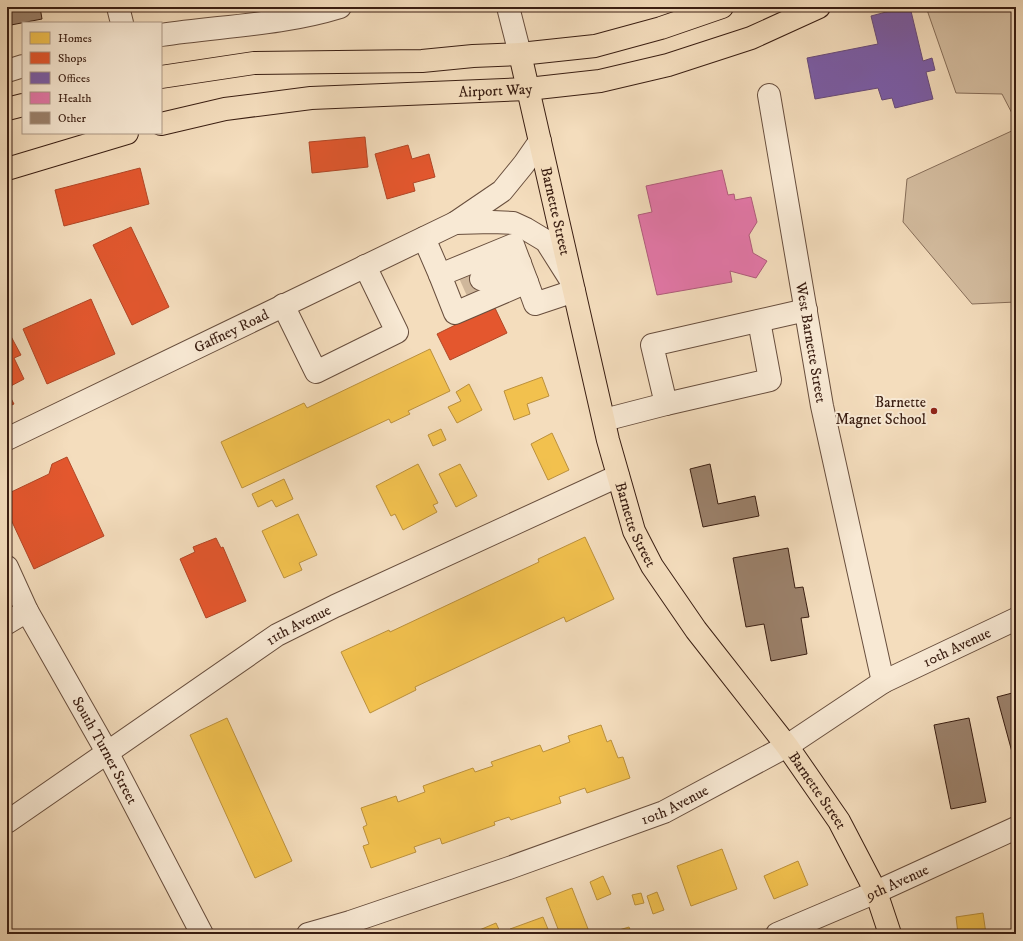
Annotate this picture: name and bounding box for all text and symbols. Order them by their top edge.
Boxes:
legend [22,22,162,134]
text: Homes [58,31,92,46]
text: Shops [58,51,86,66]
text: Offices [58,71,90,86]
street label: Airport Way [458,79,534,102]
text: Health [58,91,92,106]
text: Other [58,111,87,126]
street label: Barnette Street [536,165,575,257]
street label: West Barnette Street [791,280,830,405]
street label: Gaffney Road [191,305,272,357]
place label: Barnette Magnet School [835,393,926,429]
marker: Barnette Magnet School [929,406,939,416]
street label: Barnette Street [610,480,660,571]
street label: 11th Avenue [262,601,334,650]
street label: 10th Avenue [920,623,994,672]
street label: South Turner Street [68,693,142,808]
street label: Barnette Street [784,748,851,833]
street label: 10th Avenue [639,781,712,829]
street label: 9th Avenue [862,860,932,905]

